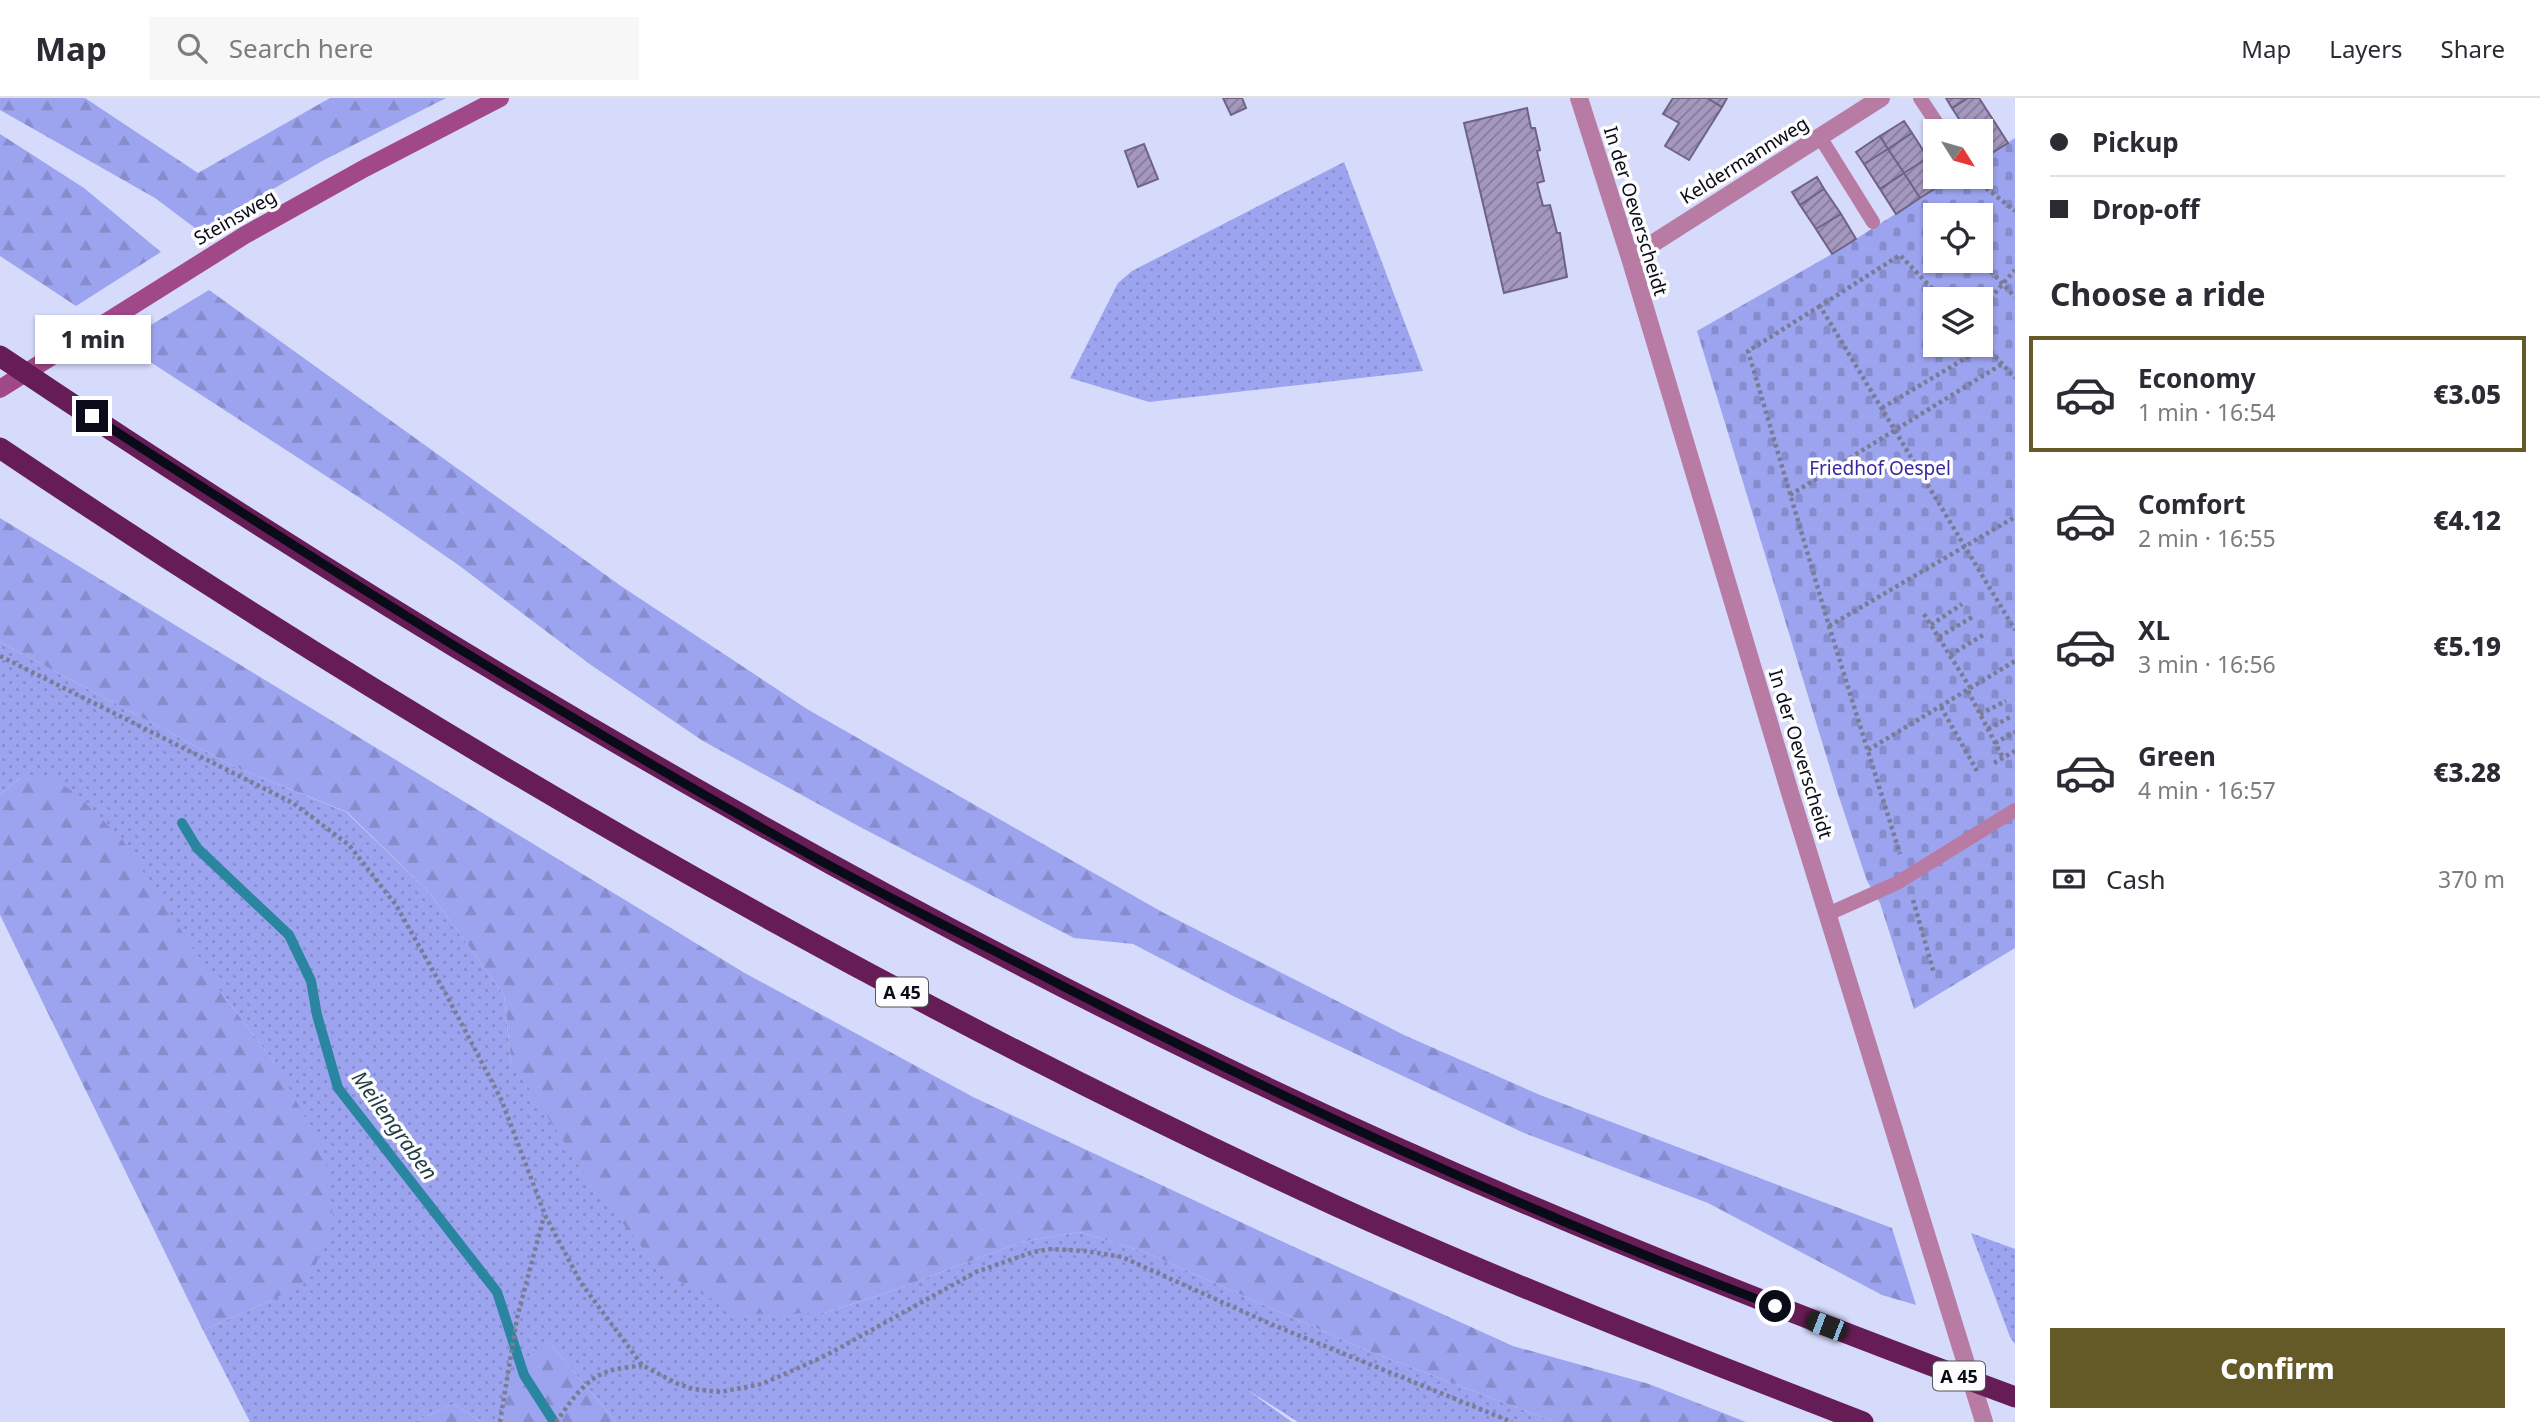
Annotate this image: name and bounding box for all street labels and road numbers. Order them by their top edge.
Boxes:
street label: Keldermannweg [1675,110,1813,210]
street label: In der Oeverscheidt [1598,123,1674,299]
street label: Steinsweg [189,183,281,251]
street label: In der Oeverscheidt [1763,666,1839,842]
road number: A 45 [876,978,928,1006]
road number: A 45 [1933,1362,1985,1391]

